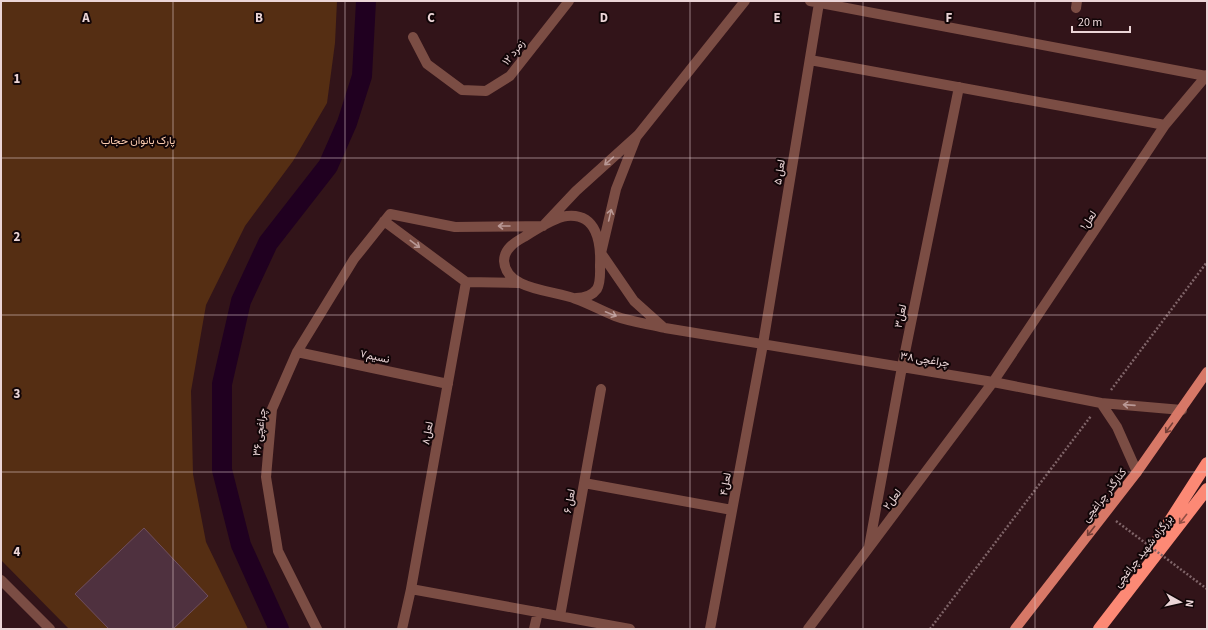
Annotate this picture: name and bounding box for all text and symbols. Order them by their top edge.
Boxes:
scale bar [1072,8,1130,34]
text: A [81,9,90,27]
text: B [255,9,263,27]
text: C [427,9,435,27]
text: D [600,9,608,27]
text: E [773,9,781,27]
text: F [946,9,953,27]
text: 20 m [1078,14,1102,31]
street label: زمرد ۱۲ [499,36,528,68]
text: 1 [14,70,21,88]
park label: پارک بانوان حجاب [101,133,175,148]
one-way arrow [604,156,614,166]
street label: لعل ۵ [770,158,789,186]
street label: لعل۱ [1077,208,1100,233]
one-way arrow [606,209,614,222]
one-way arrow [498,222,511,230]
text: 2 [14,228,21,246]
one-way arrow [410,240,421,248]
street label: لعل۳ [891,303,910,329]
one-way arrow [605,311,617,318]
street label: نسیم۷ [359,346,391,367]
street label: چراغچی ۳۸ [899,348,951,371]
text: 3 [14,385,21,403]
one-way arrow [1123,401,1136,408]
street label: چراغچی ۳۶ [249,407,270,457]
street label: لعل۸ [418,420,437,446]
one-way arrow [1165,422,1173,433]
street label: کنارگذر چراغچی [1079,465,1130,525]
street label: لعل۴ [716,471,735,497]
street label: لعل۲ [880,486,905,513]
street label: لعل ۶ [560,488,579,514]
street label: بزرگراه شهید چراغچی [1110,512,1176,591]
one-way arrow [1179,514,1187,525]
one-way arrow [1087,526,1095,537]
text: 4 [14,543,21,561]
north arrow [1160,582,1200,622]
text: N [1181,599,1197,608]

